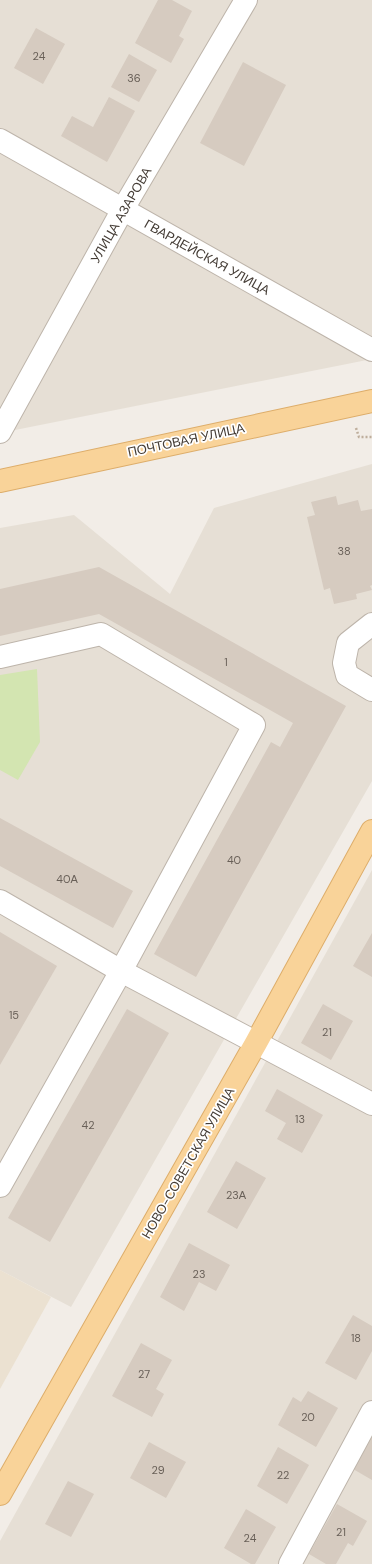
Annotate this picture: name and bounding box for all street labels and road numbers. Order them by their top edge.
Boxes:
street label: УЛИЦА АЗАРОВА [87,164,156,266]
street label: ГВАРДЕЙСКАЯ УЛИЦА [141,215,273,299]
street label: ПОЧТОВАЯ УЛИЦА [126,419,246,461]
street label: НОВО-СОВЕТСКАЯ УЛИЦА [138,1084,238,1242]

